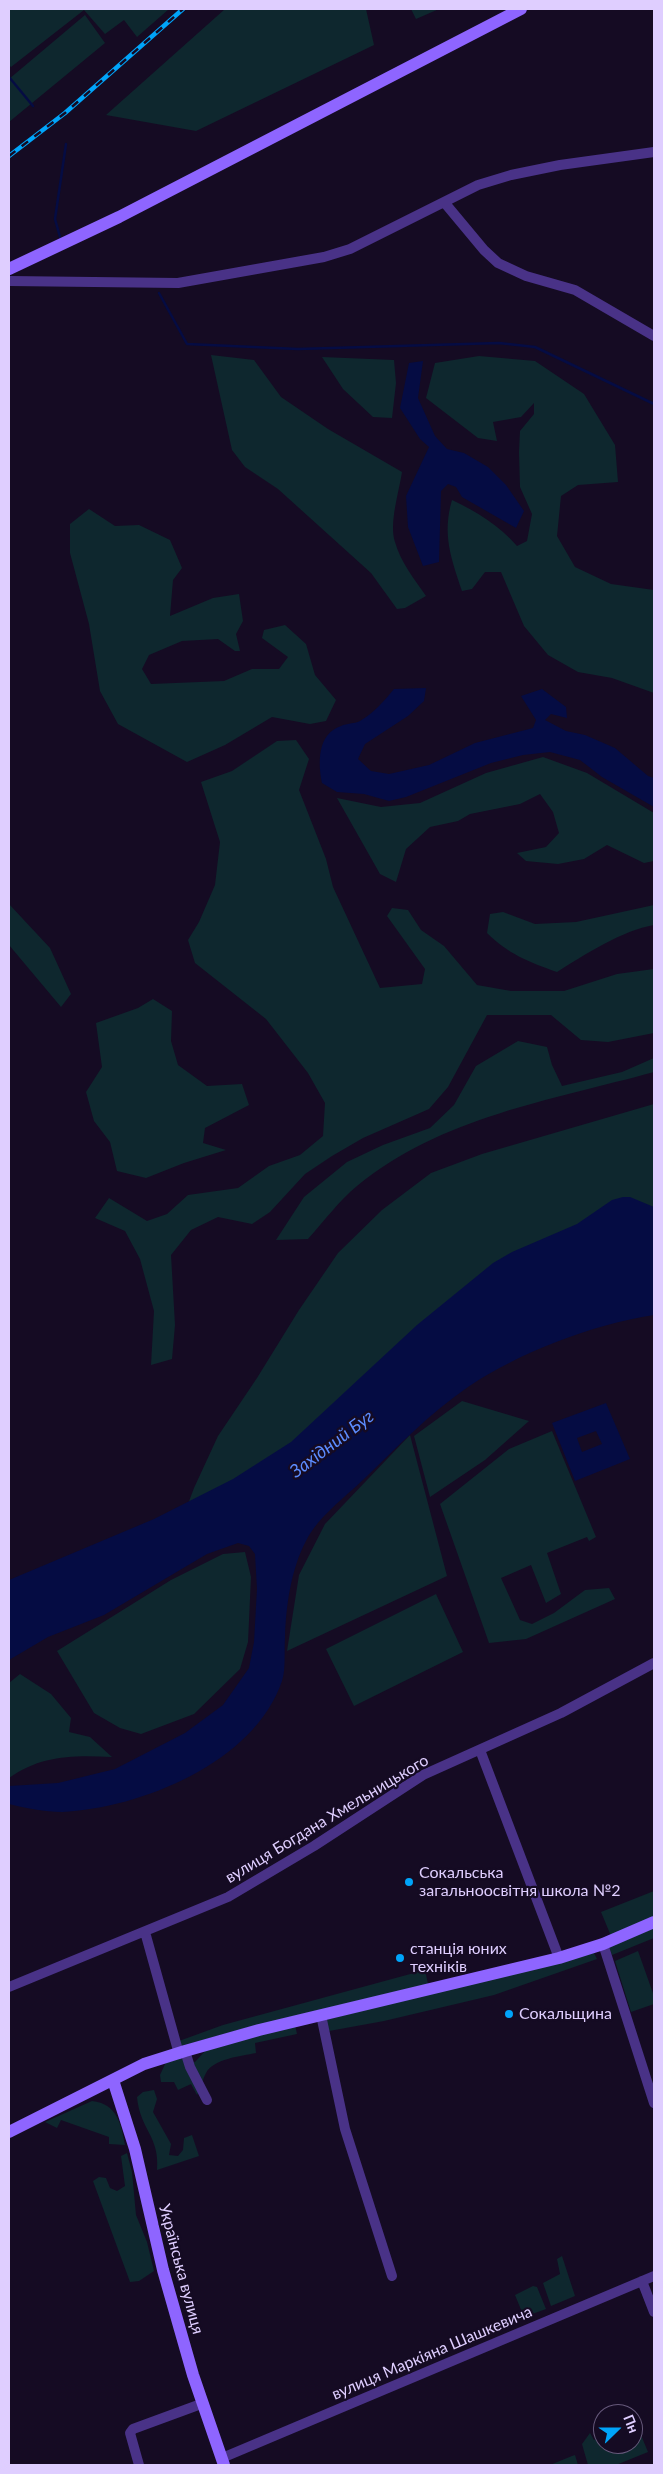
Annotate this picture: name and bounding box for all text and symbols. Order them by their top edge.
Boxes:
water label: Західний Буг [286,1405,378,1483]
street label: вулиця Богдана Хмельницького [222,1751,432,1887]
place label: Сокальська загальноосвітня школа №2 [419,1863,620,1901]
marker: Сокальська загальноосвітня школа №2 [403,1876,415,1888]
place label: станція юних техніків [410,1939,507,1977]
marker: станція юних техніків [394,1952,406,1964]
place label: Сокальщина [519,2004,612,2024]
marker: Сокальщина [503,2008,515,2020]
street label: Українська вулиця [154,2202,208,2336]
street label: вулиця Маркіяна Шашкевича [329,2302,535,2404]
north arrow [593,2404,643,2454]
text: Пн [620,2412,643,2435]

